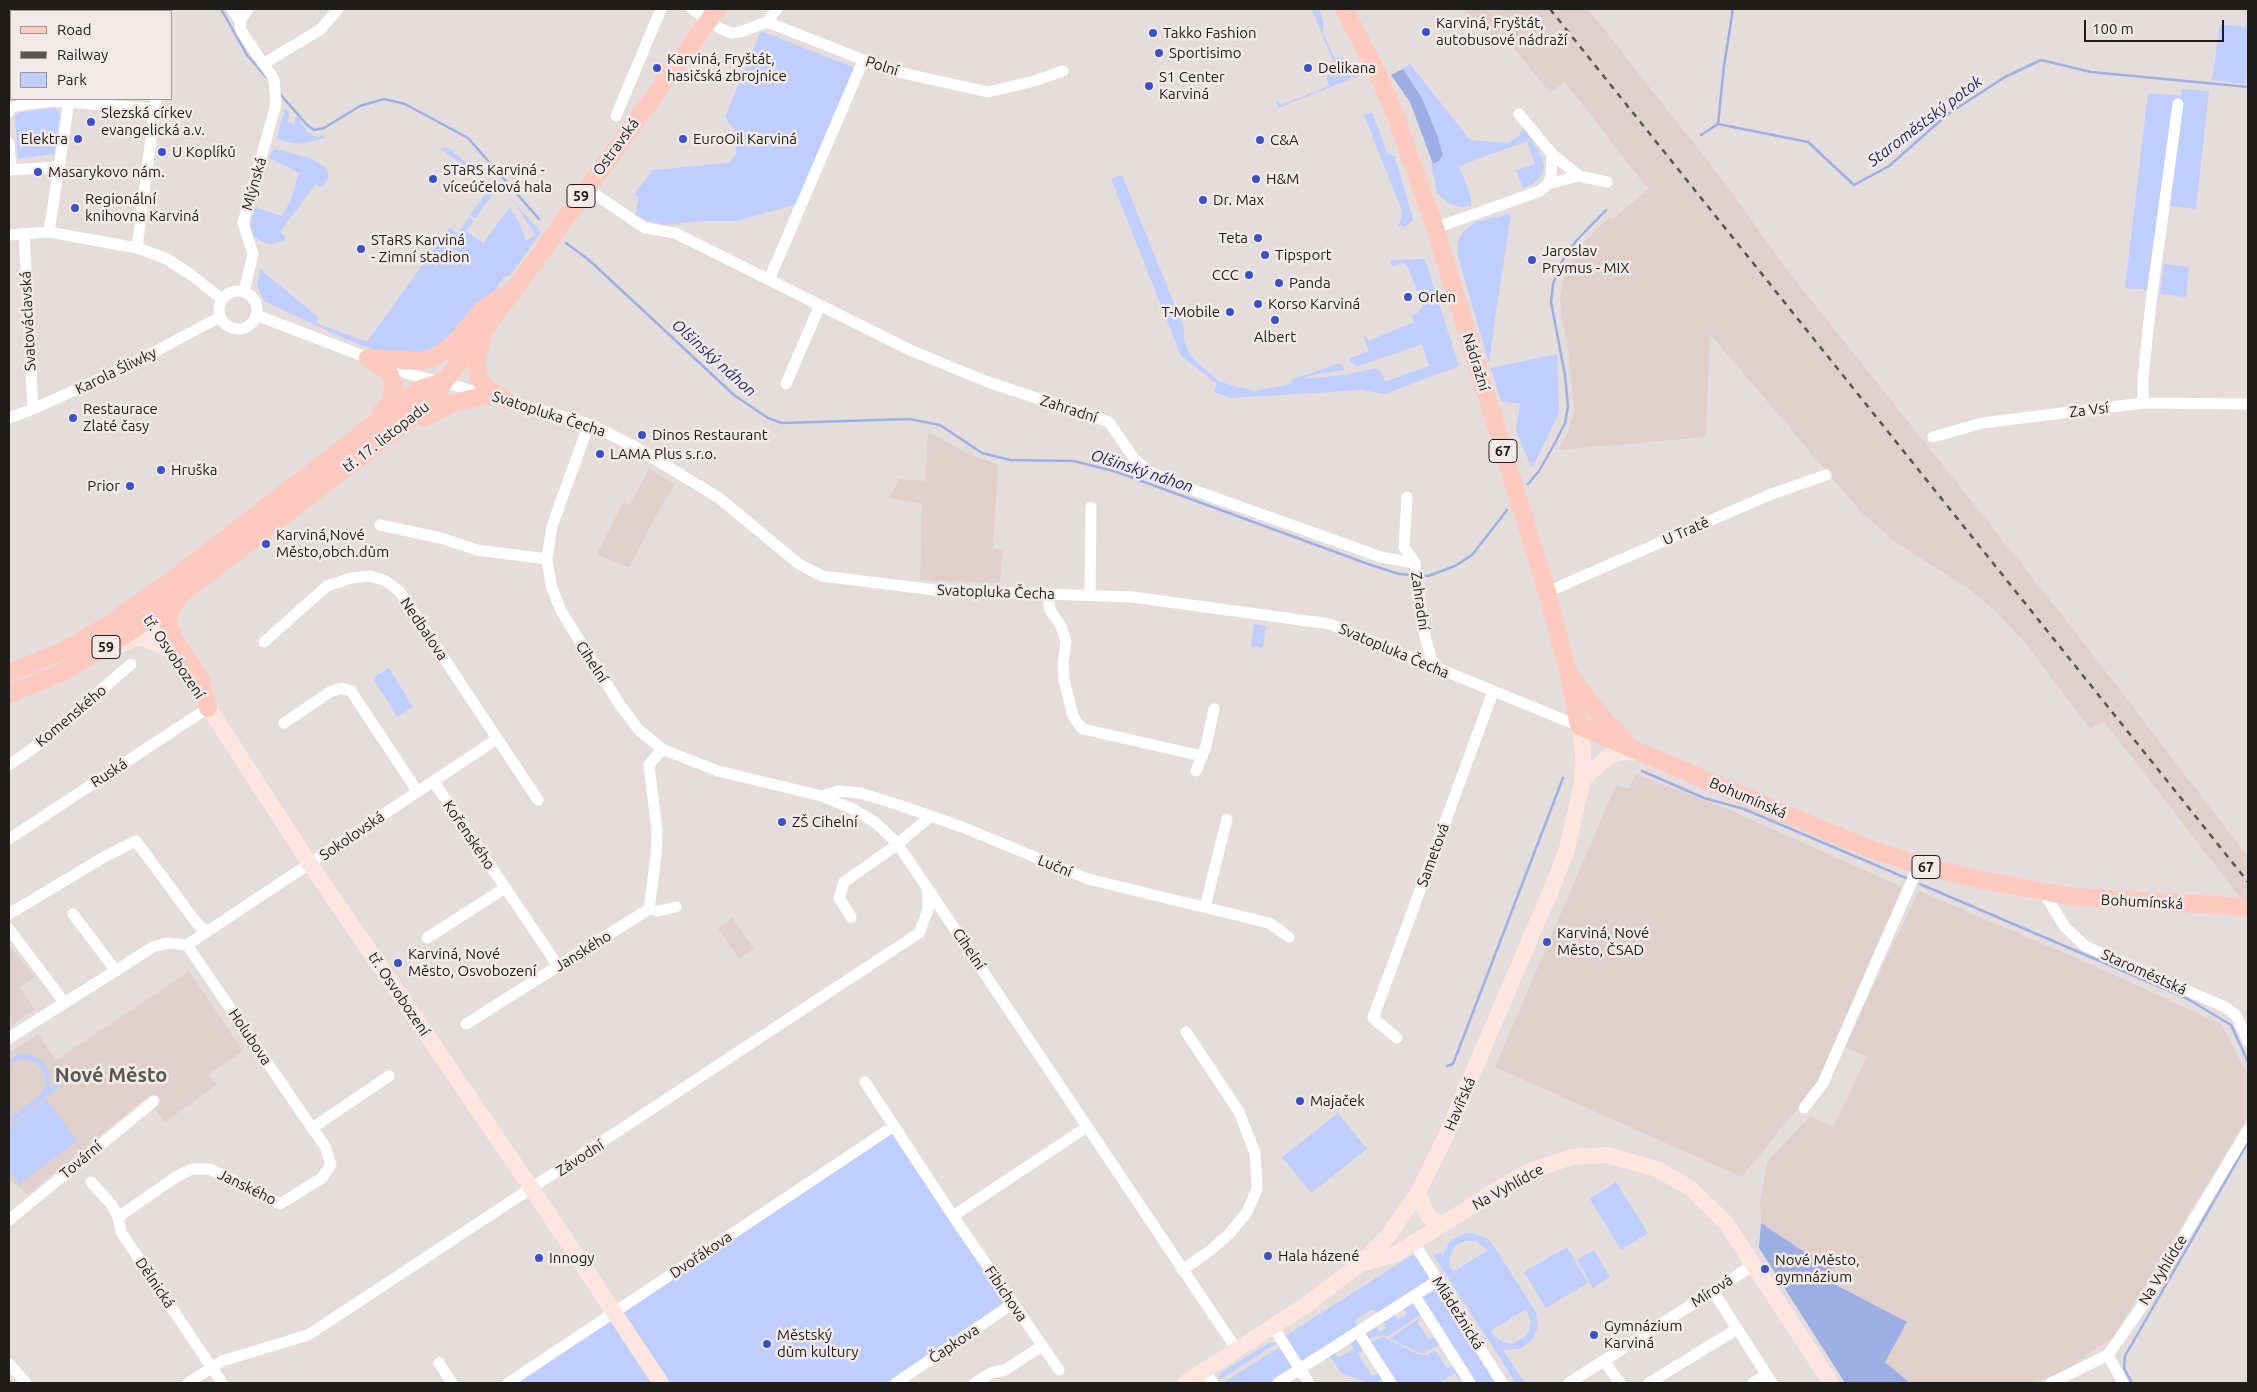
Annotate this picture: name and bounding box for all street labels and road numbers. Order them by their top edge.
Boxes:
street label: Polní [863,52,901,80]
street label: Ostravská [589,115,643,179]
street label: Mlýnská [238,155,270,213]
road number: 59 [567,185,595,208]
street label: Svatováclavská [16,271,40,371]
street label: Nádražní [1459,331,1493,393]
street label: Karola Śliwky [72,344,160,398]
street label: Svatopluka Čecha [490,387,608,441]
street label: Zahradní [1038,391,1100,427]
street label: tř. 17. listopadu [339,398,433,476]
street label: Za Vsí [2068,399,2110,421]
road number: 67 [1489,440,1517,462]
street label: U Tratě [1660,513,1712,549]
street label: Zahradní [1407,570,1433,632]
street label: Svatopluka Čecha [937,581,1055,603]
street label: Nedbalova [396,594,452,664]
street label: tř. Osvobození [139,612,209,702]
street label: Svatopluka Čecha [1336,620,1452,682]
road number: 59 [92,636,120,659]
street label: Cihelní [572,638,612,686]
street label: Komenského [32,681,110,751]
street label: Ruská [87,755,131,791]
street label: Bohumínská [1707,774,1789,822]
street label: Kořenského [439,797,499,873]
street label: Sokolovská [316,808,388,864]
street label: Sametová [1413,821,1453,889]
street label: Luční [1035,851,1075,881]
road number: 67 [1912,856,1940,879]
street label: Bohumínská [2100,891,2184,913]
street label: Cihelní [949,925,989,973]
street label: Janského [551,927,615,975]
street label: Staroměstská [2099,945,2189,999]
street label: tř. Osvobození [364,949,434,1039]
street label: Holubova [225,1005,275,1069]
street label: Havířská [1441,1074,1479,1134]
street label: Závodní [553,1136,607,1180]
street label: Tovární [56,1137,106,1183]
street label: Na Vyhlídce [1469,1160,1547,1214]
street label: Janského [215,1165,279,1209]
street label: Dvořákova [667,1228,735,1282]
street label: Na Vyhlídce [2135,1232,2191,1308]
street label: Dělnická [132,1254,178,1312]
street label: Fibichova [981,1263,1031,1325]
street label: Mírová [1688,1271,1736,1311]
street label: Mládežnická [1428,1273,1488,1353]
street label: Čapkova [925,1321,983,1367]

